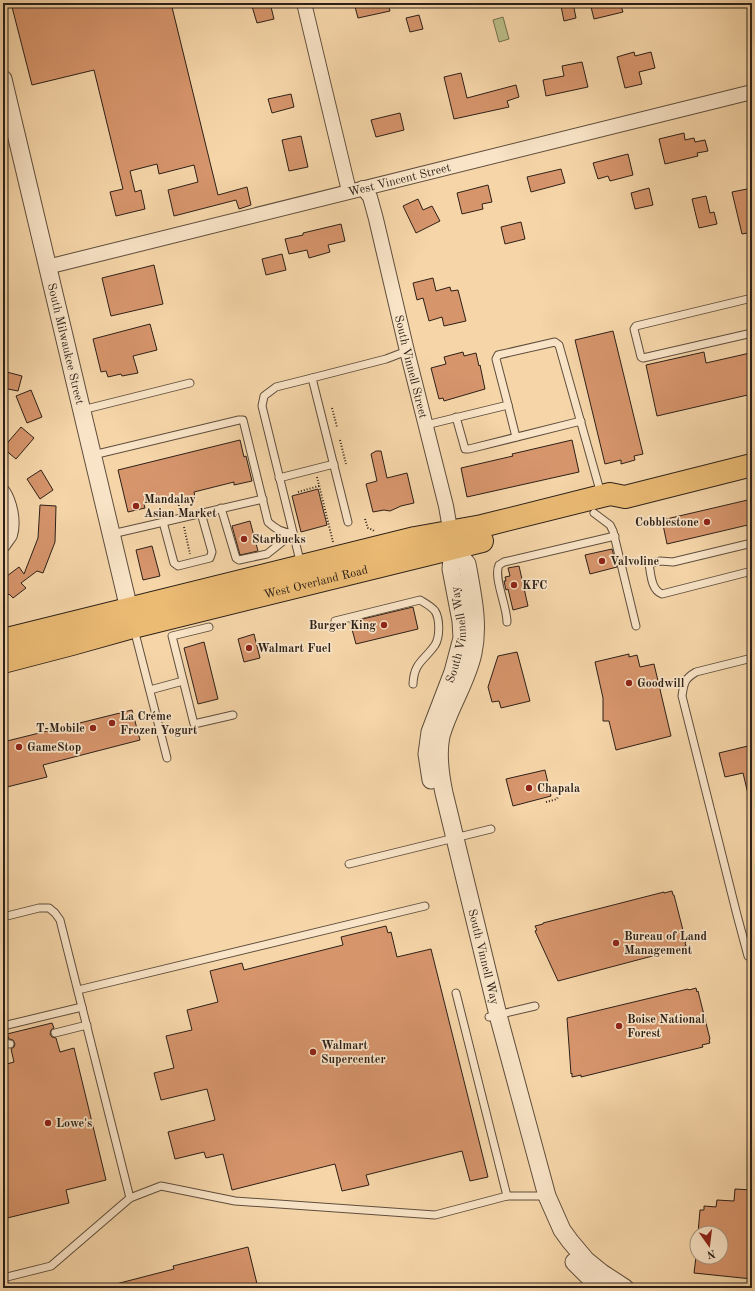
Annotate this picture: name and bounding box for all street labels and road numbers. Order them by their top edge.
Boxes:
street label: West Vincent Street [347,162,452,199]
street label: South Milwaukee Street [45,282,85,406]
street label: South Vinnell Street [392,314,429,420]
street label: West Overland Road [263,564,369,601]
street label: South Vinnell Way [444,585,469,685]
street label: South Vinnell Way [465,908,500,1007]

